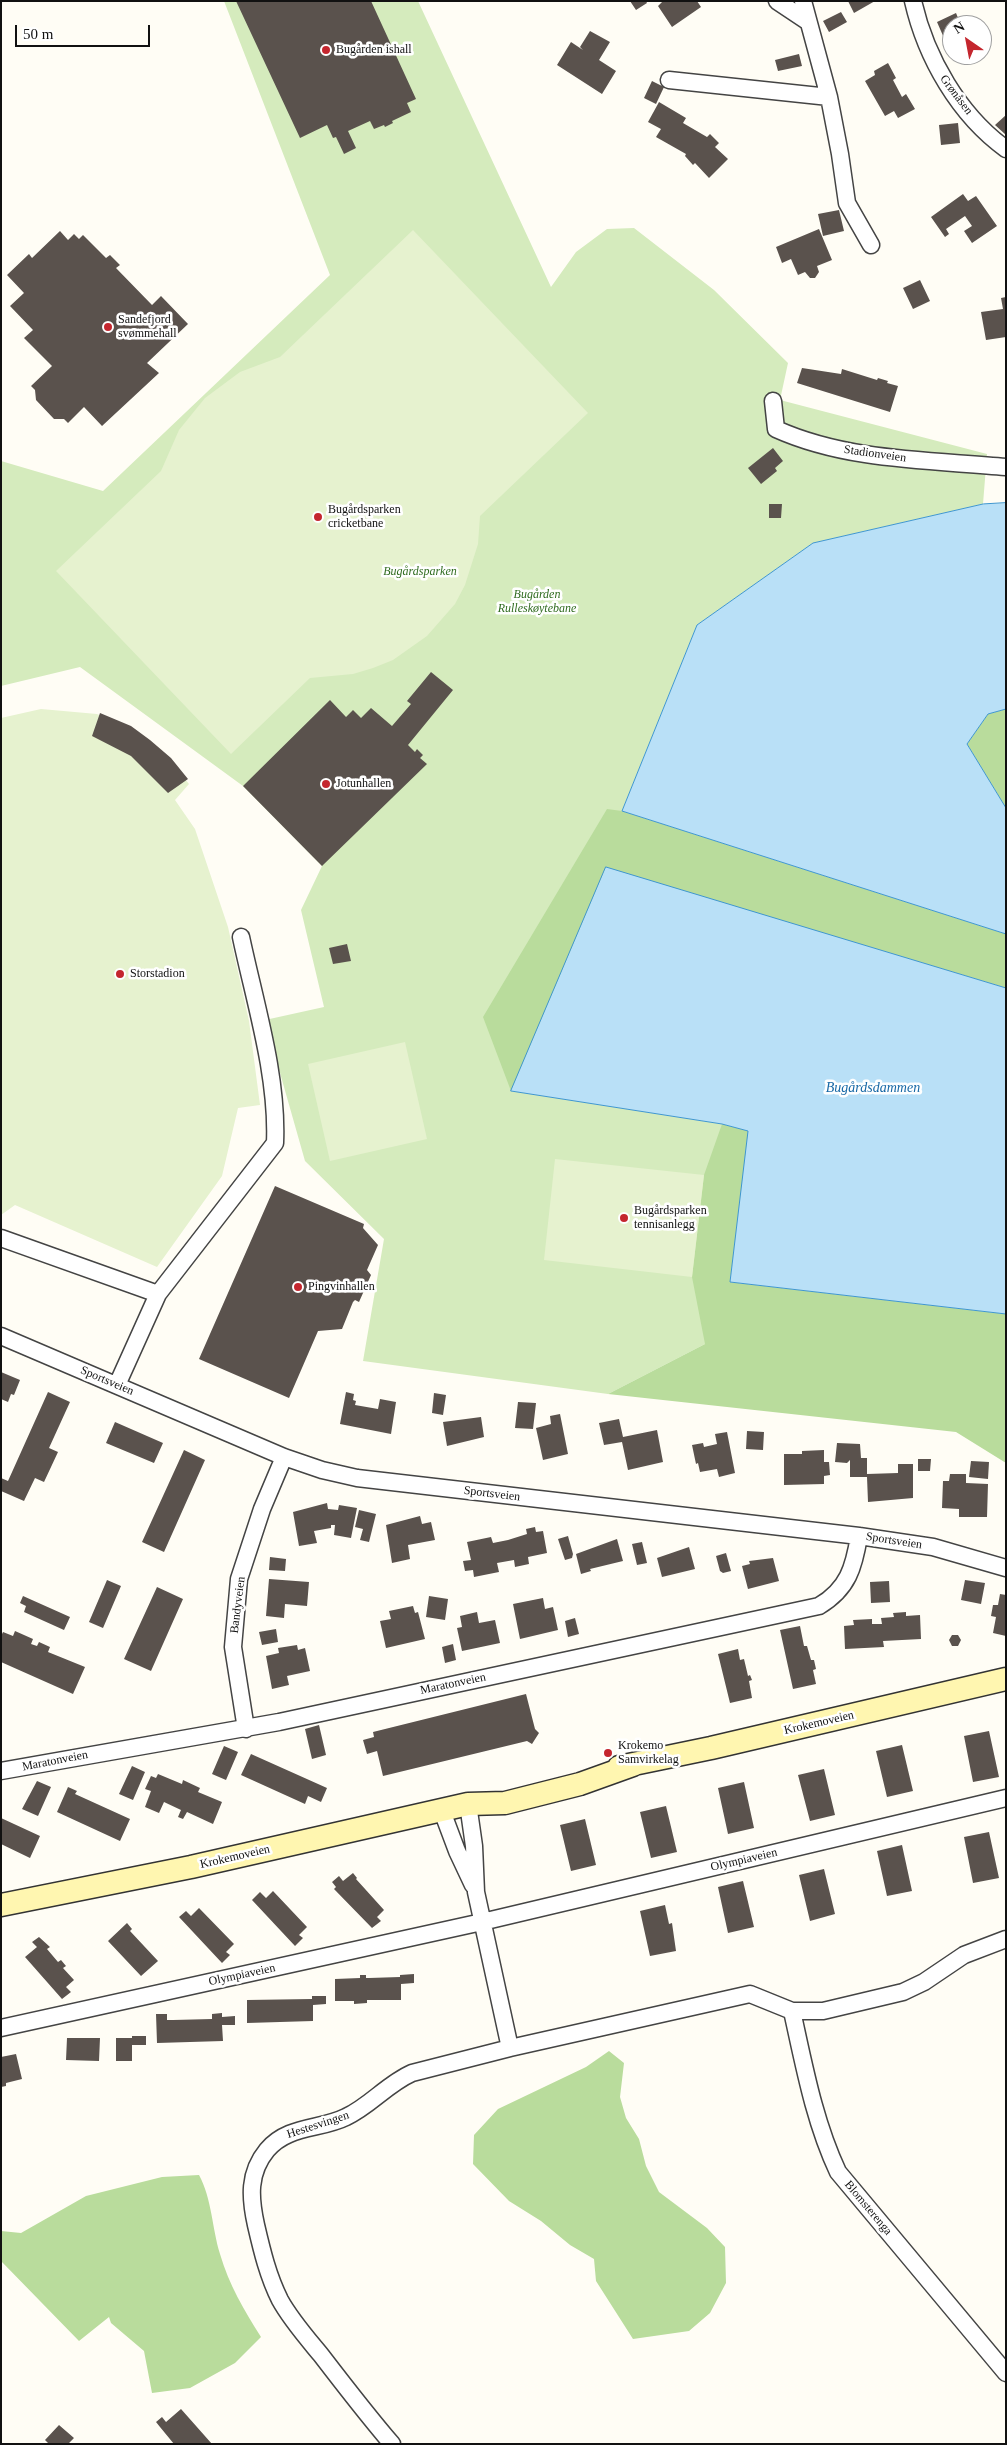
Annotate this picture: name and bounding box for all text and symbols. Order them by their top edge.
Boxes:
scale bar [18,15,152,47]
north arrow [942,15,992,65]
text: N [951,19,967,37]
text: 50 m [23,26,53,42]
place label: Bugården ishall [336,43,412,57]
marker: Bugården ishall [320,44,332,56]
street label: Grønåsen [936,72,976,118]
place label: Sandefjord svømmehall [118,313,177,341]
marker: Sandefjord svømmehall [102,321,114,333]
street label: Stadionveien [843,443,907,465]
place label: Bugårdsparken cricketbane [328,503,401,531]
marker: Bugårdsparken cricketbane [312,511,324,523]
park label: Bugårdsparken [383,565,457,579]
park label: Bugården Rulleskøytebane [498,588,576,616]
place label: Jotunhallen [336,777,391,791]
marker: Jotunhallen [320,778,332,790]
place label: Storstadion [130,967,185,981]
marker: Storstadion [114,968,126,980]
water label: Bugårdsdammen [826,1080,920,1096]
place label: Bugårdsparken tennisanlegg [634,1204,707,1232]
marker: Bugårdsparken tennisanlegg [618,1212,630,1224]
place label: Pingvinhallen [308,1280,375,1294]
marker: Pingvinhallen [292,1281,304,1293]
street label: Sportsveien [78,1363,136,1399]
street label: Sportsveien [463,1483,521,1505]
street label: Sportsveien [865,1529,923,1553]
street label: Bandyveien [227,1576,249,1634]
street label: Maratonveien [419,1670,487,1698]
street label: Krokemoveien [783,1708,855,1738]
place label: Krokemo Samvirkelag [618,1739,679,1767]
marker: Krokemo Samvirkelag [602,1747,614,1759]
street label: Maratonveien [21,1748,89,1774]
street label: Krokemoveien [199,1842,271,1872]
street label: Olympiaveien [709,1845,779,1875]
street label: Olympiaveien [207,1961,277,1989]
street label: Hestesvingen [285,2108,351,2142]
street label: Blomsterenga [841,2178,895,2238]

